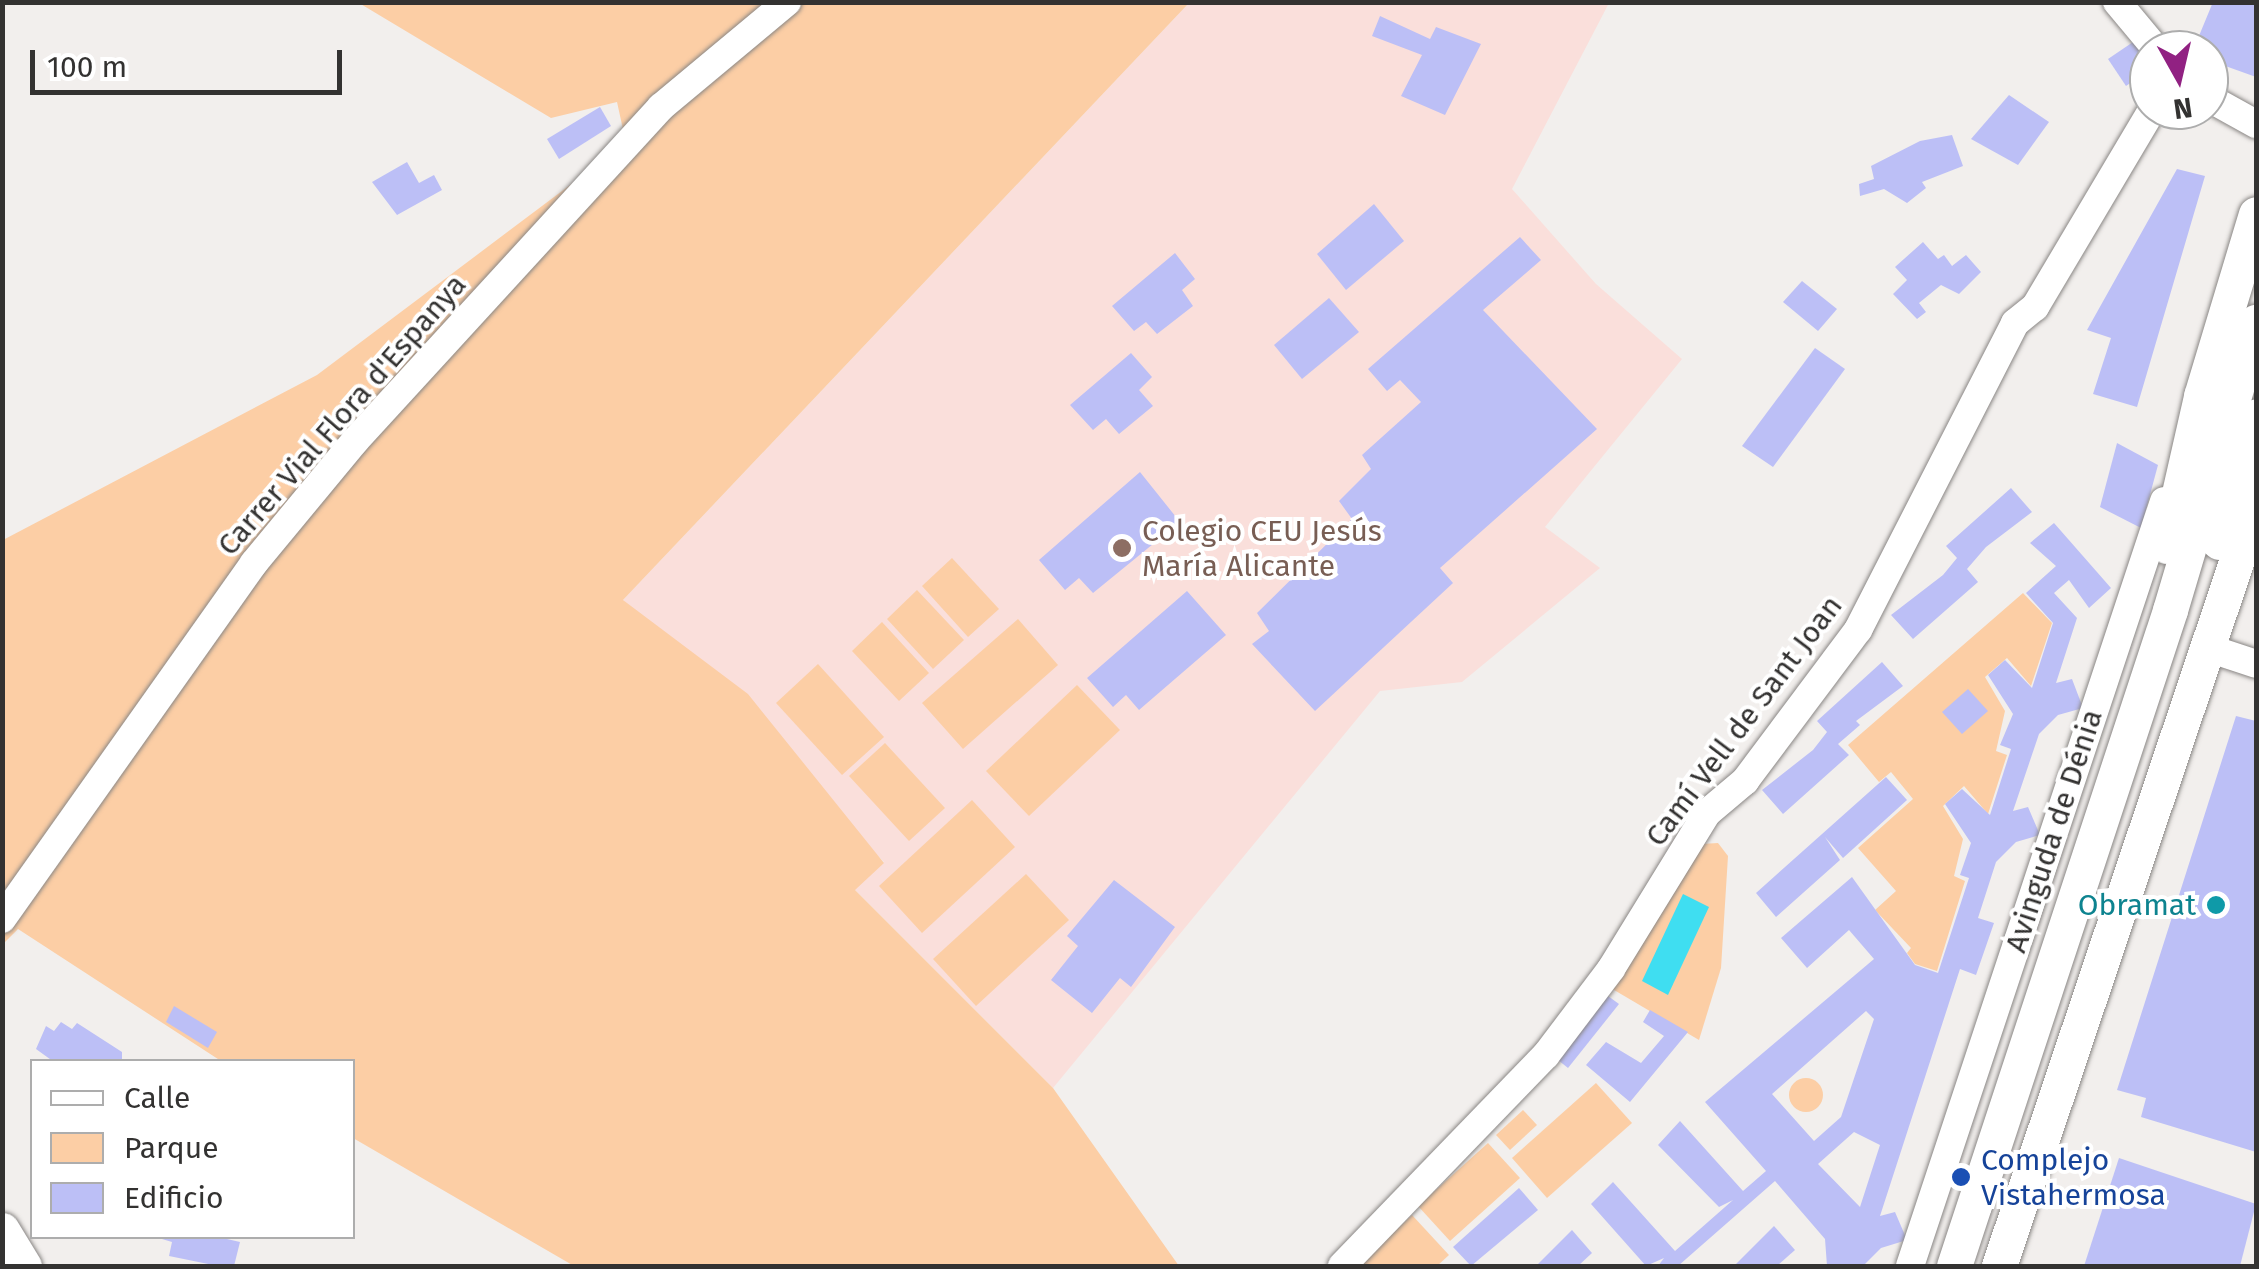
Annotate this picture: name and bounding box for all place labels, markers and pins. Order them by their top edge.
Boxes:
place label: Colegio CEU Jesús María Alicante [1142,513,1382,584]
marker: Colegio CEU Jesús María Alicante [1111,537,1133,559]
place label: Obramat [2078,887,2196,923]
marker: Obramat [2205,894,2227,916]
place label: Complejo Vistahermosa [1981,1142,2166,1212]
marker: Complejo Vistahermosa [1950,1166,1972,1188]

